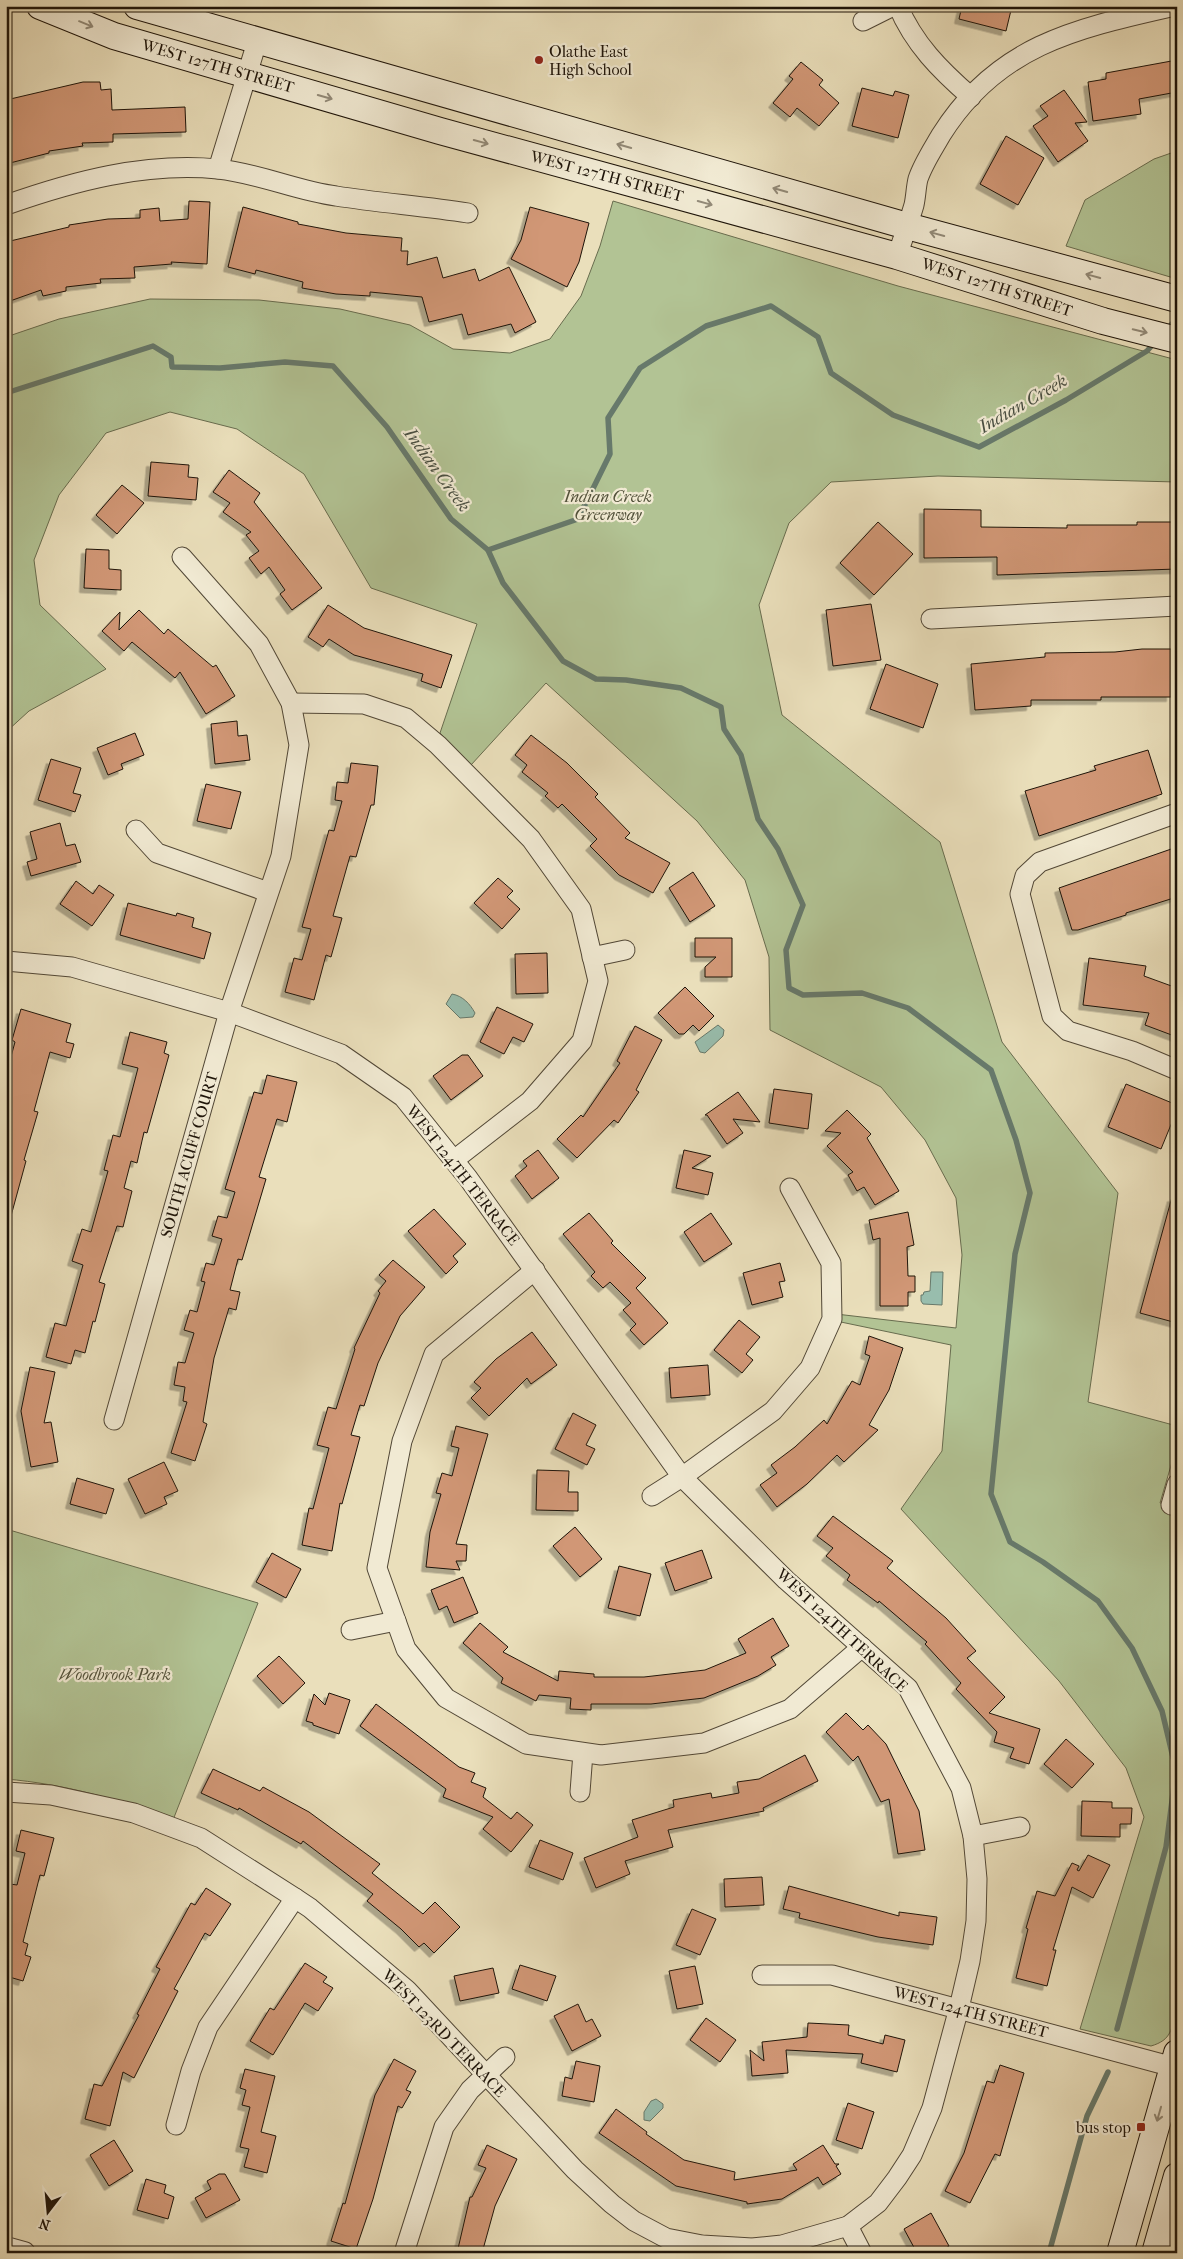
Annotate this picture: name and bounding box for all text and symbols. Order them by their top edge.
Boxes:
one-way arrow [78,20,93,29]
street label: WEST 127TH STREET [139,35,296,97]
place label: Olathe East High School [549,42,633,79]
marker: Olathe East High School [533,54,545,66]
one-way arrow [316,93,332,103]
one-way arrow [472,138,488,147]
one-way arrow [616,140,632,150]
street label: WEST 127TH STREET [528,146,686,206]
one-way arrow [772,184,788,194]
one-way arrow [697,199,713,208]
one-way arrow [929,228,945,238]
street label: WEST 127TH STREET [918,253,1075,320]
one-way arrow [1086,271,1102,280]
one-way arrow [1132,327,1148,336]
water label: Indian Creek [974,370,1071,438]
water label: Indian Creek [399,423,475,516]
park label: Indian Creek Greenway [563,487,652,524]
street label: SOUTH ACUFF COURT [156,1070,222,1240]
street label: WEST 124TH TERRACE [402,1100,524,1249]
street label: WEST 124TH TERRACE [772,1564,912,1696]
park label: Woodbrook Park [59,1665,171,1684]
street label: WEST 123RD TERRACE [377,1965,510,2101]
street label: WEST 124TH STREET [891,1982,1051,2042]
one-way arrow [1154,2106,1164,2122]
place label: bus stop [1075,2118,1131,2137]
marker: bus stop [1135,2121,1147,2133]
north arrow [22,2186,72,2236]
text: N [37,2214,52,2234]

